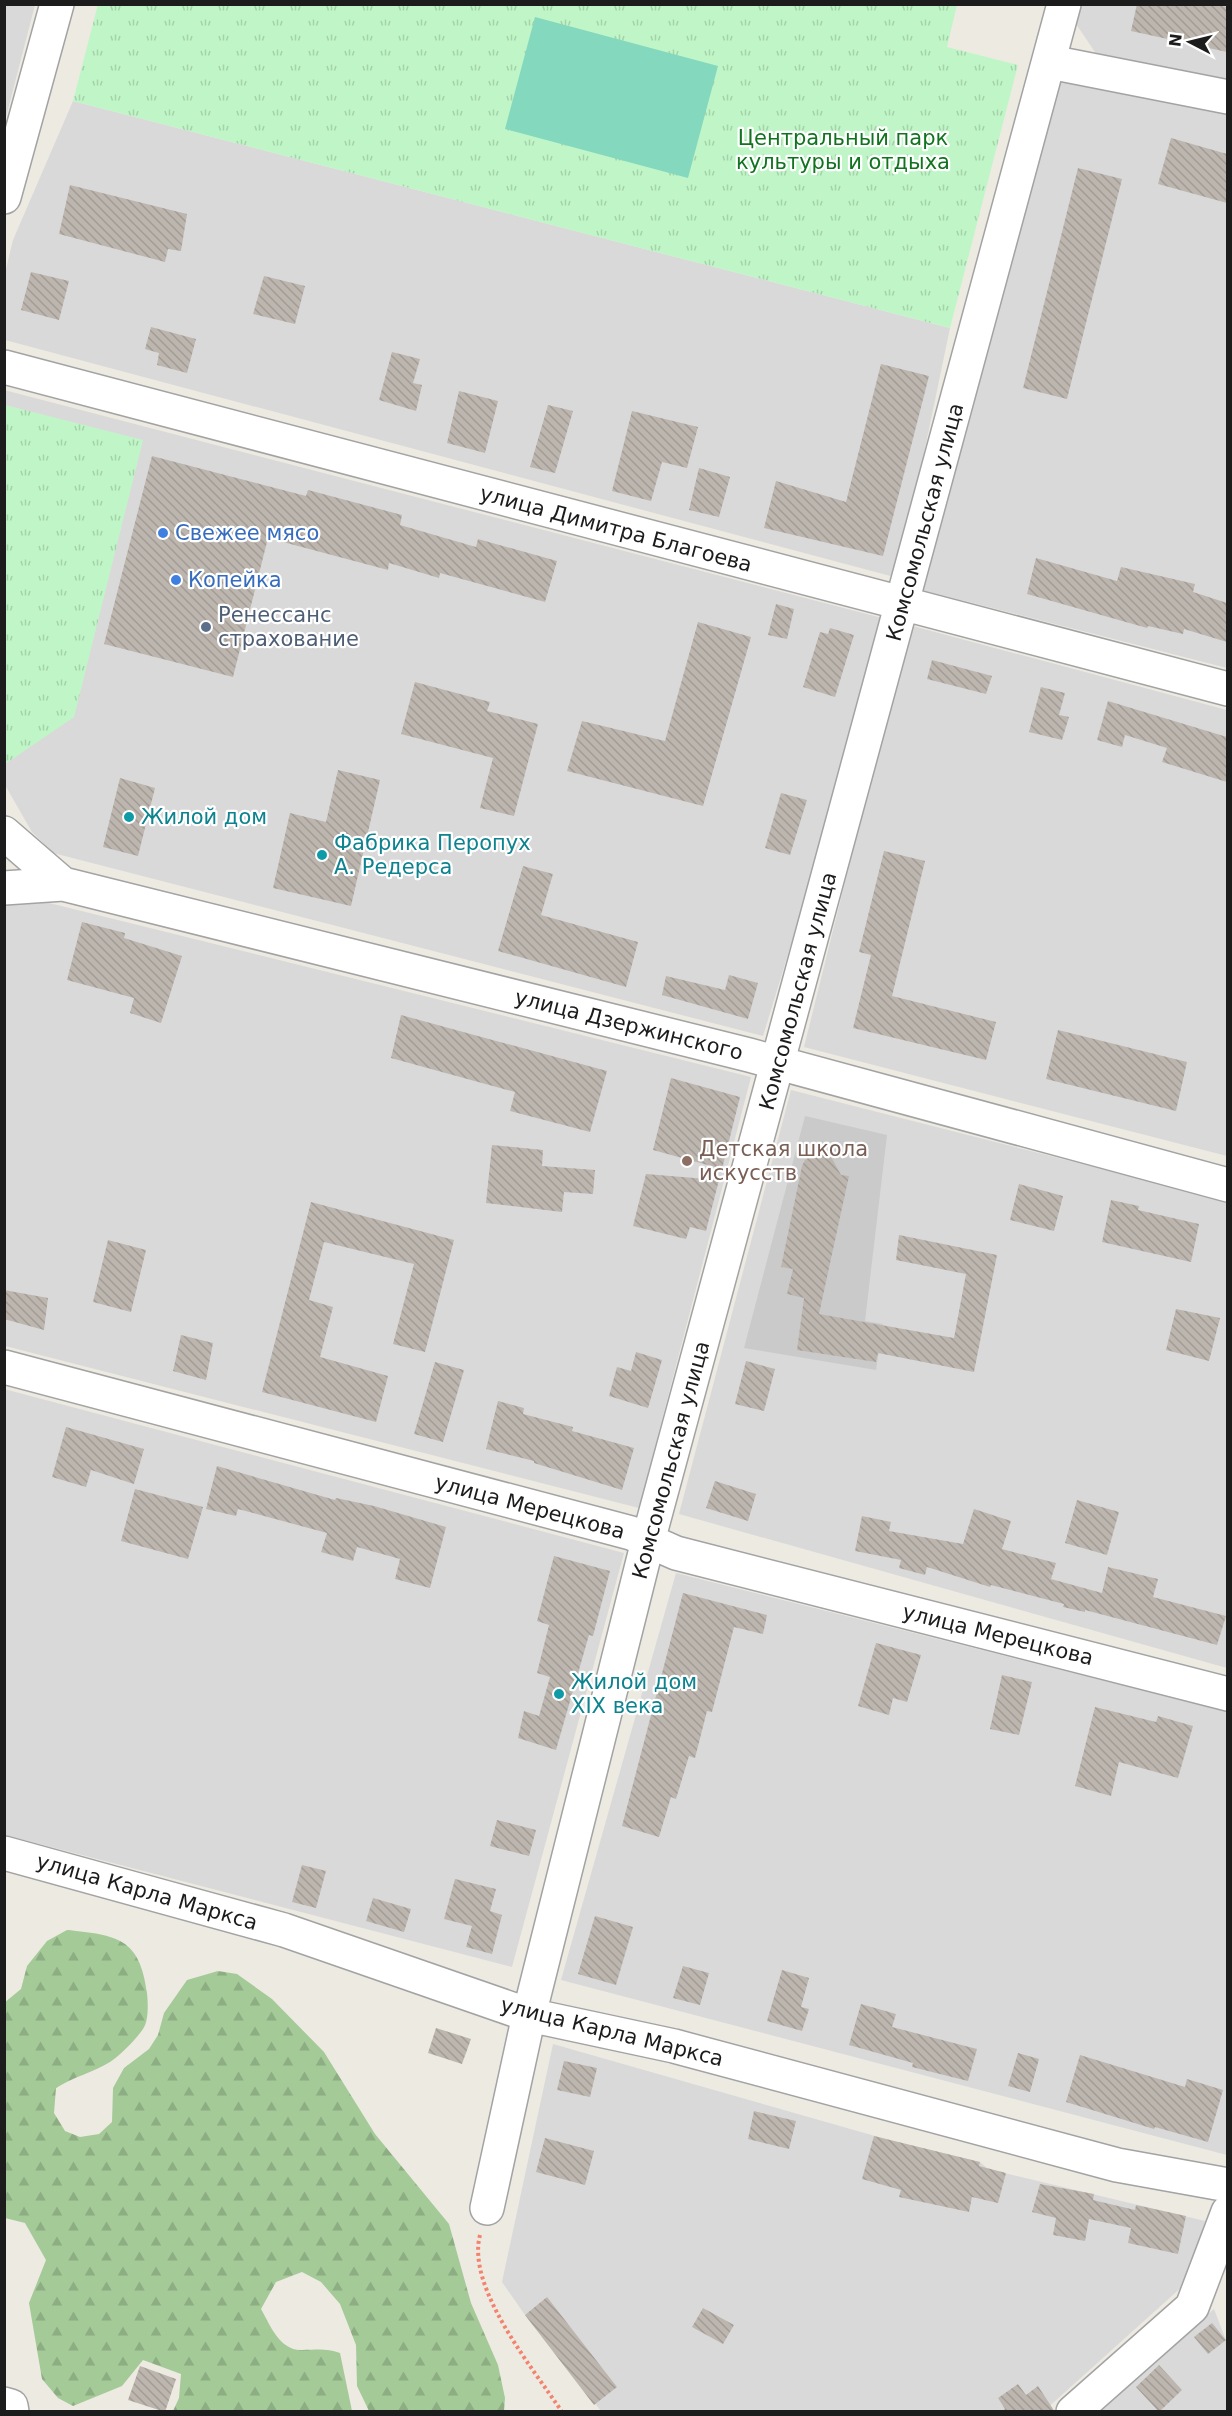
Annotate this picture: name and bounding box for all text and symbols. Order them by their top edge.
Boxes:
north arrow [1160,12,1220,72]
text: N [1165,32,1186,48]
park label: Центральный парк культуры и отдыха [736,126,950,174]
street label: Комсомольская улица [882,400,968,644]
street label: улица Димитра Благоева [477,481,755,577]
place label: Свежее мясо [175,521,319,545]
marker: Свежее мясо [156,526,170,540]
place label: Копейка [188,568,282,592]
marker: Копейка [169,573,183,587]
place label: Ренессанс страхование [218,603,359,651]
marker: Ренессанс страхование [199,620,213,634]
place label: Жилой дом [141,805,267,829]
marker: Жилой дом [122,810,136,824]
place label: Фабрика Перопух А. Редерса [334,831,531,879]
marker: Фабрика Перопух А. Редерса [315,848,329,862]
street label: Комсомольская улица [755,869,841,1113]
street label: улица Дзержинского [512,985,746,1065]
place label: Детская школа искусств [699,1137,868,1185]
marker: Детская школа искусств [680,1154,694,1168]
street label: Комсомольская улица [628,1338,714,1582]
street label: улица Мерецкова [432,1470,628,1544]
street label: улица Мерецкова [900,1600,1096,1670]
place label: Жилой дом XIX века [571,1670,697,1718]
marker: Жилой дом XIX века [552,1687,566,1701]
street label: улица Карла Маркса [34,1849,260,1935]
street label: улица Карла Маркса [498,1993,726,2071]

